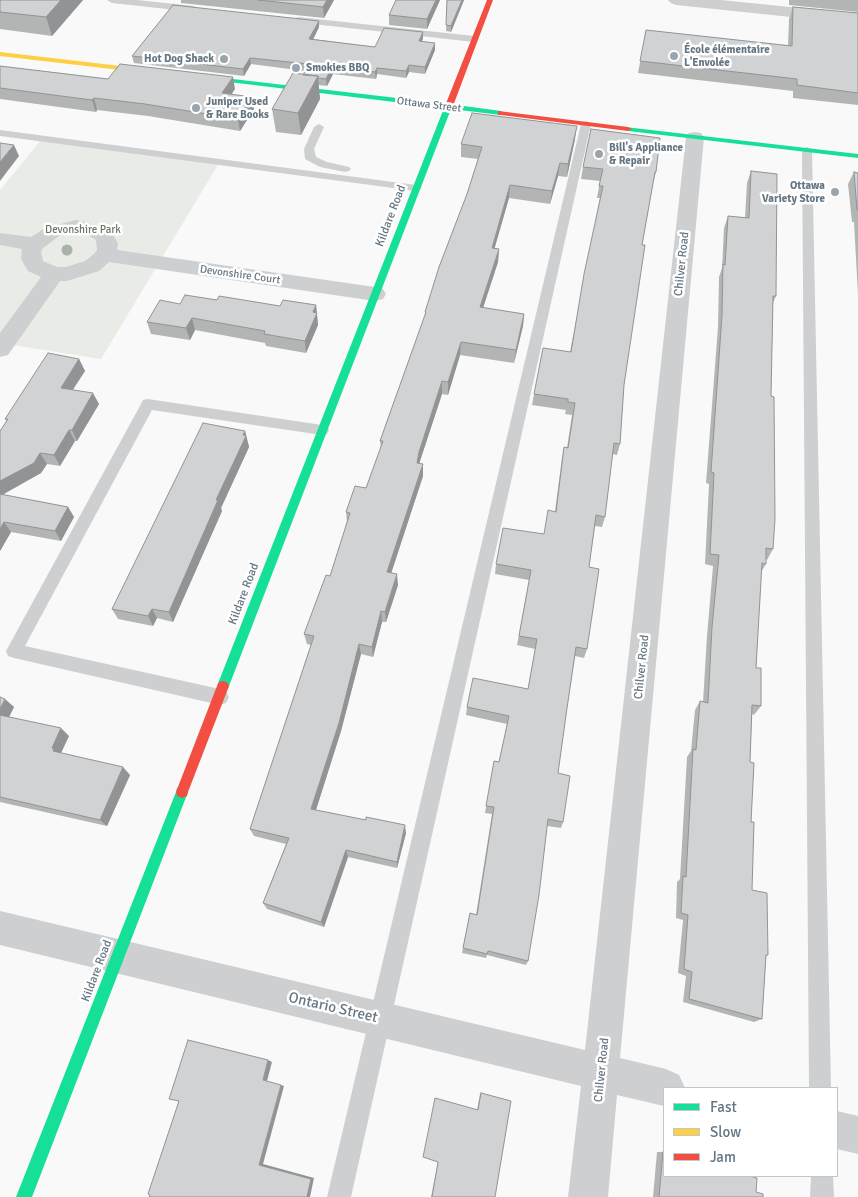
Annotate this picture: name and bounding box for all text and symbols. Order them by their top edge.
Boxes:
place label: École élémentaire L'Envolée [684,43,770,69]
marker: École élémentaire L'Envolée [668,50,680,62]
place label: Hot Dog Shack [144,52,214,66]
marker: Hot Dog Shack [218,53,230,65]
place label: Smokies BBQ [306,61,369,75]
marker: Smokies BBQ [290,62,302,74]
street label: Ottawa Street [396,94,462,116]
place label: Juniper Used & Rare Books [206,95,269,121]
marker: Juniper Used & Rare Books [190,102,202,114]
place label: Bill's Appliance & Repair [609,141,683,167]
marker: Bill's Appliance & Repair [593,148,605,160]
place label: Ottawa Variety Store [762,179,825,205]
street label: Kildare Road [373,183,409,249]
marker: Ottawa Variety Store [829,186,841,198]
park label: Devonshire Park [45,223,121,237]
street label: Chilver Road [671,231,693,297]
street label: Devonshire Court [199,263,281,287]
street label: Kildare Road [226,561,262,627]
street label: Chilver Road [631,634,653,700]
street label: Kildare Road [79,938,115,1004]
street label: Ontario Street [287,989,379,1027]
street label: Chilver Road [591,1037,613,1103]
legend [663,1087,838,1177]
text: Fast [710,1098,737,1116]
text: Slow [710,1123,741,1141]
text: Jam [710,1148,736,1166]

